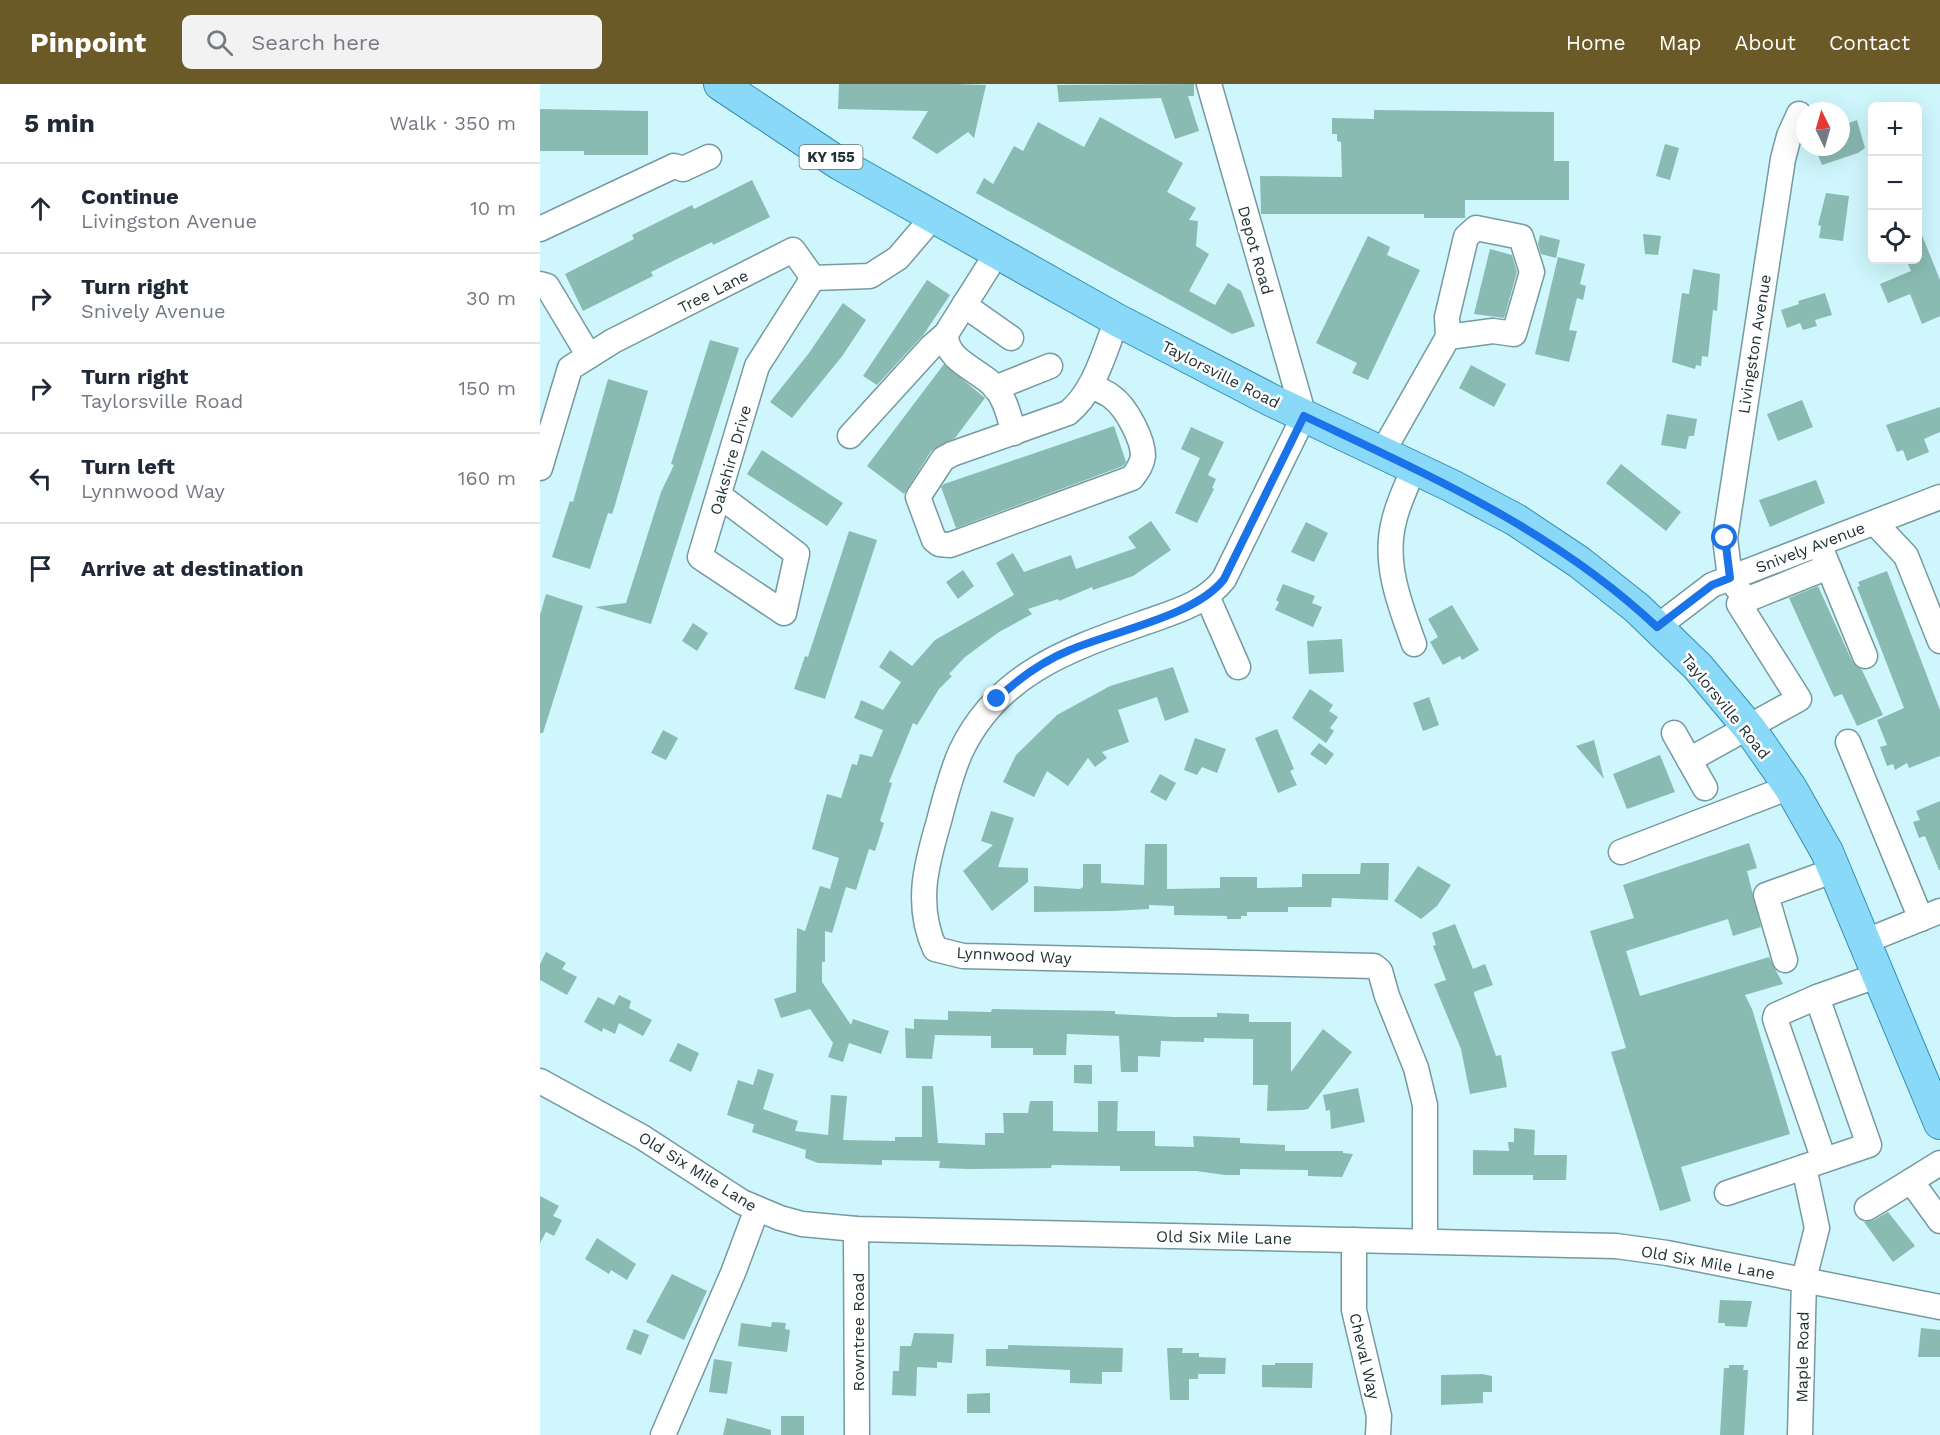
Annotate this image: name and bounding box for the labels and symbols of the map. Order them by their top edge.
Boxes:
north arrow [1796,102,1850,156]
road number: KY 155 [800,145,862,169]
street label: Depot Road [1234,204,1277,297]
street label: Tree Lane [675,266,752,317]
street label: Livingston Avenue [1734,273,1775,415]
street label: Taylorsville Road [1159,336,1283,412]
street label: Oakshire Drive [706,403,755,517]
street label: Snively Avenue [1753,518,1868,577]
route start [1711,524,1737,550]
street label: Taylorsville Road [1677,650,1774,763]
route end [983,685,1009,711]
street label: Lynnwood Way [956,943,1073,968]
street label: Old Six Mile Lane [635,1127,760,1215]
street label: Old Six Mile Lane [1156,1227,1292,1248]
street label: Old Six Mile Lane [1639,1241,1776,1284]
street label: Rowntree Road [849,1273,868,1391]
street label: Cheval Way [1345,1311,1384,1402]
street label: Maple Road [1792,1311,1813,1403]

